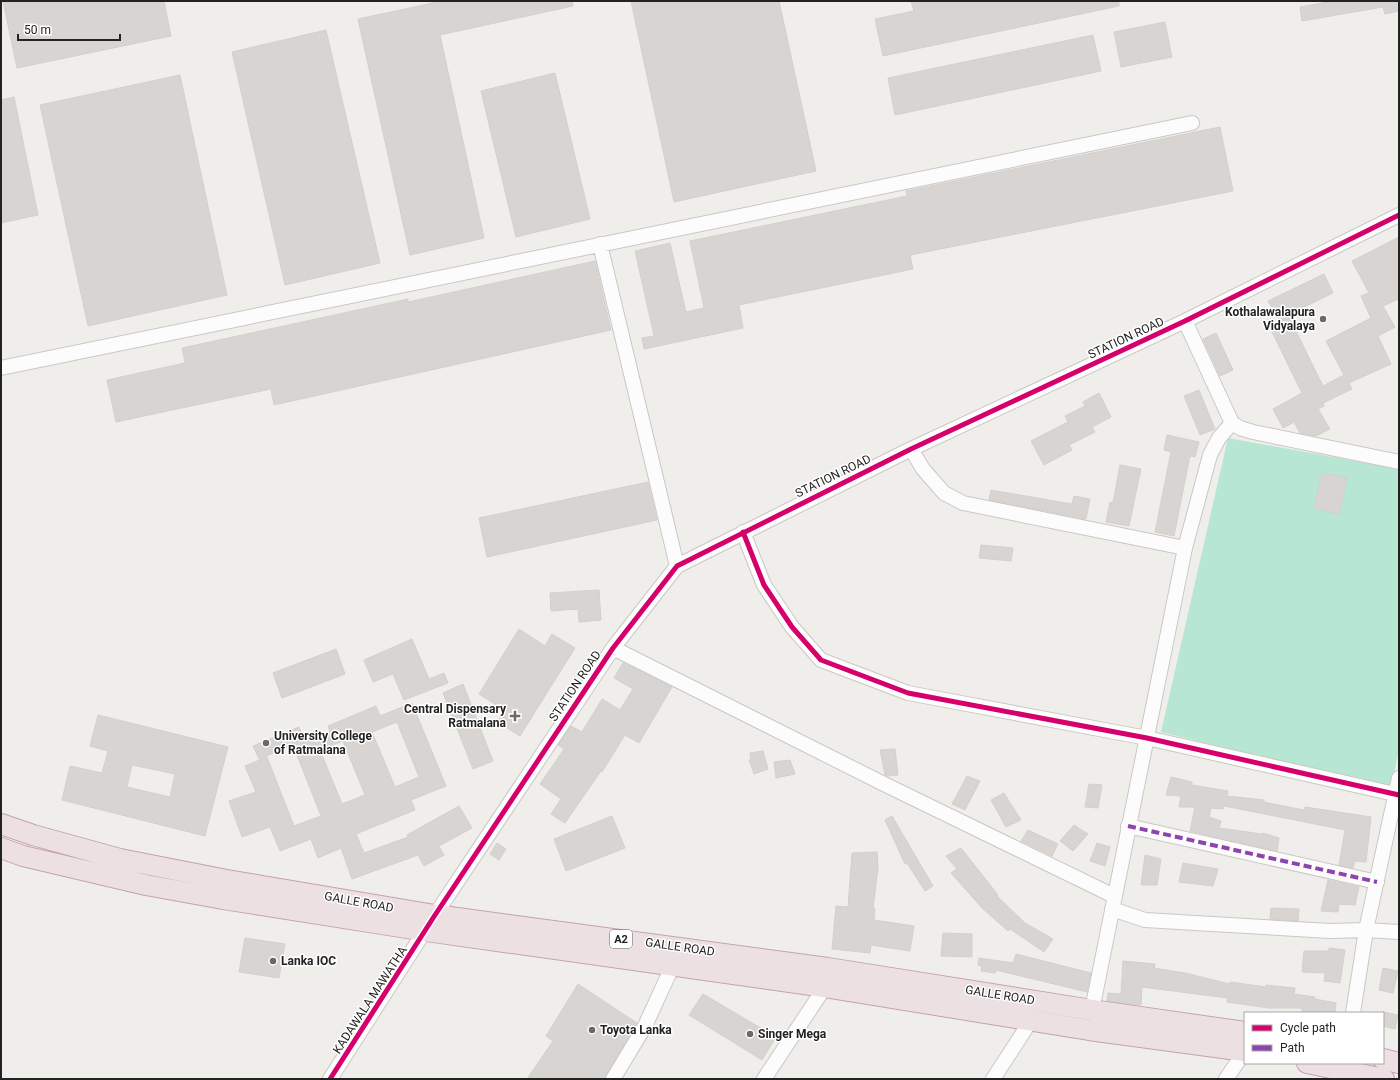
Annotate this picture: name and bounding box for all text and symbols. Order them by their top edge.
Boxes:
scale bar [18,16,120,42]
text: 50 m [24,23,51,37]
place label: Kothalawalapura Vidyalaya [1225,305,1316,333]
street label: STATION ROAD [1086,314,1166,362]
marker: Kothalawalapura Vidyalaya [1318,314,1328,324]
street label: STATION ROAD [793,452,873,500]
street label: STATION ROAD [546,648,604,724]
place label: Central Dispensary Ratmalana [404,702,507,730]
marker: Central Dispensary Ratmalana [509,710,521,722]
place label: University College of Ratmalana [274,729,372,757]
marker: University College of Ratmalana [261,738,271,748]
street label: GALLE ROAD [323,889,395,915]
road number: A2 [610,930,632,948]
street label: GALLE ROAD [644,935,716,959]
street label: KADAWALA MAWATHA [330,944,410,1056]
place label: Lanka IOC [281,954,336,968]
marker: Lanka IOC [268,956,278,966]
street label: GALLE ROAD [964,983,1036,1007]
legend [1244,1012,1384,1064]
text: Cycle path [1280,1021,1336,1035]
place label: Toyota Lanka [600,1023,672,1037]
marker: Toyota Lanka [587,1025,597,1035]
place label: Singer Mega [758,1027,827,1041]
marker: Singer Mega [745,1029,755,1039]
text: Path [1280,1041,1305,1055]

